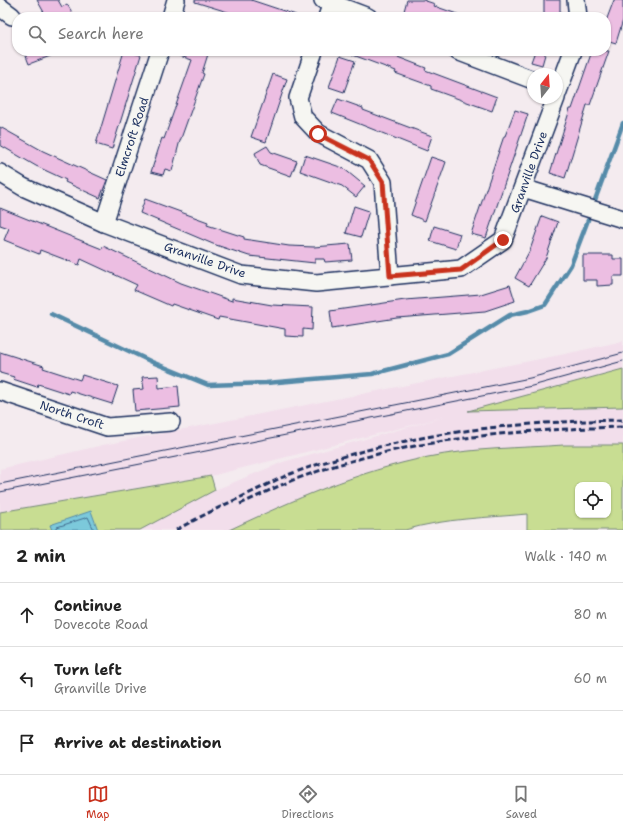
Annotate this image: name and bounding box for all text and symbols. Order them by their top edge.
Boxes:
search box [12,12,611,56]
icon: search [26,23,48,45]
text: Search here [58,24,144,44]
north arrow [527,68,563,104]
street label: Elmcroft Road [112,95,153,179]
route start [309,125,327,143]
street label: Granville Drive [507,129,551,215]
route end [494,231,512,249]
street label: Granville Drive [162,238,248,282]
street label: North Croft [38,397,106,433]
map controls [575,482,611,518]
button: locate [575,482,611,518]
text: 2 min [16,545,66,567]
text: Walk · 140 m [524,548,607,565]
text: Continue [54,596,122,616]
icon: ahead [16,604,38,626]
text: 80 m [573,606,607,623]
text: Dovecote Road [54,616,148,633]
text: Turn left [54,660,122,680]
icon: left [16,668,38,690]
text: 60 m [574,670,607,687]
text: Granville Drive [54,680,147,697]
icon: arrive [16,732,38,754]
text: Arrive at destination [54,733,222,753]
tab: Map [86,783,110,822]
tab: Directions [281,783,334,822]
tab: Saved [506,783,537,822]

